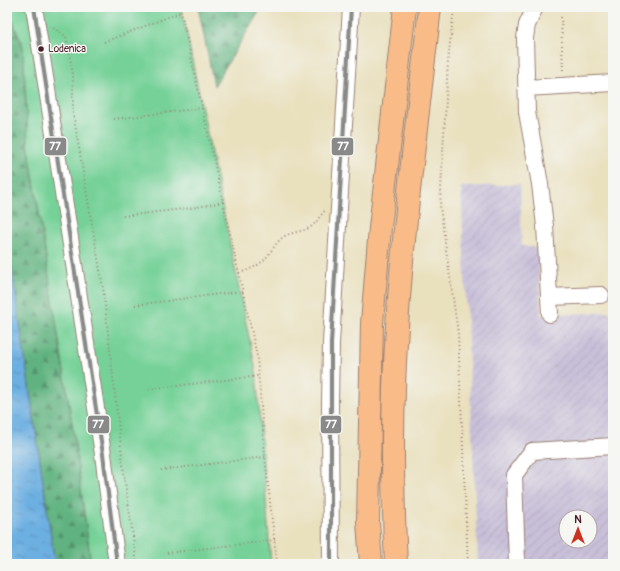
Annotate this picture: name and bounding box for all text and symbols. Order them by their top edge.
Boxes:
place label: Lodenica [48,43,86,55]
marker: Lodenica [36,44,46,54]
line badge: 77 [44,137,67,156]
line badge: 77 [331,137,354,156]
text: 77 [49,140,61,153]
text: 77 [337,140,349,153]
line badge: 77 [87,415,110,434]
line badge: 77 [320,415,342,434]
text: 77 [92,418,104,431]
text: 77 [325,418,337,431]
north arrow [558,509,598,549]
text: N [574,513,582,526]

